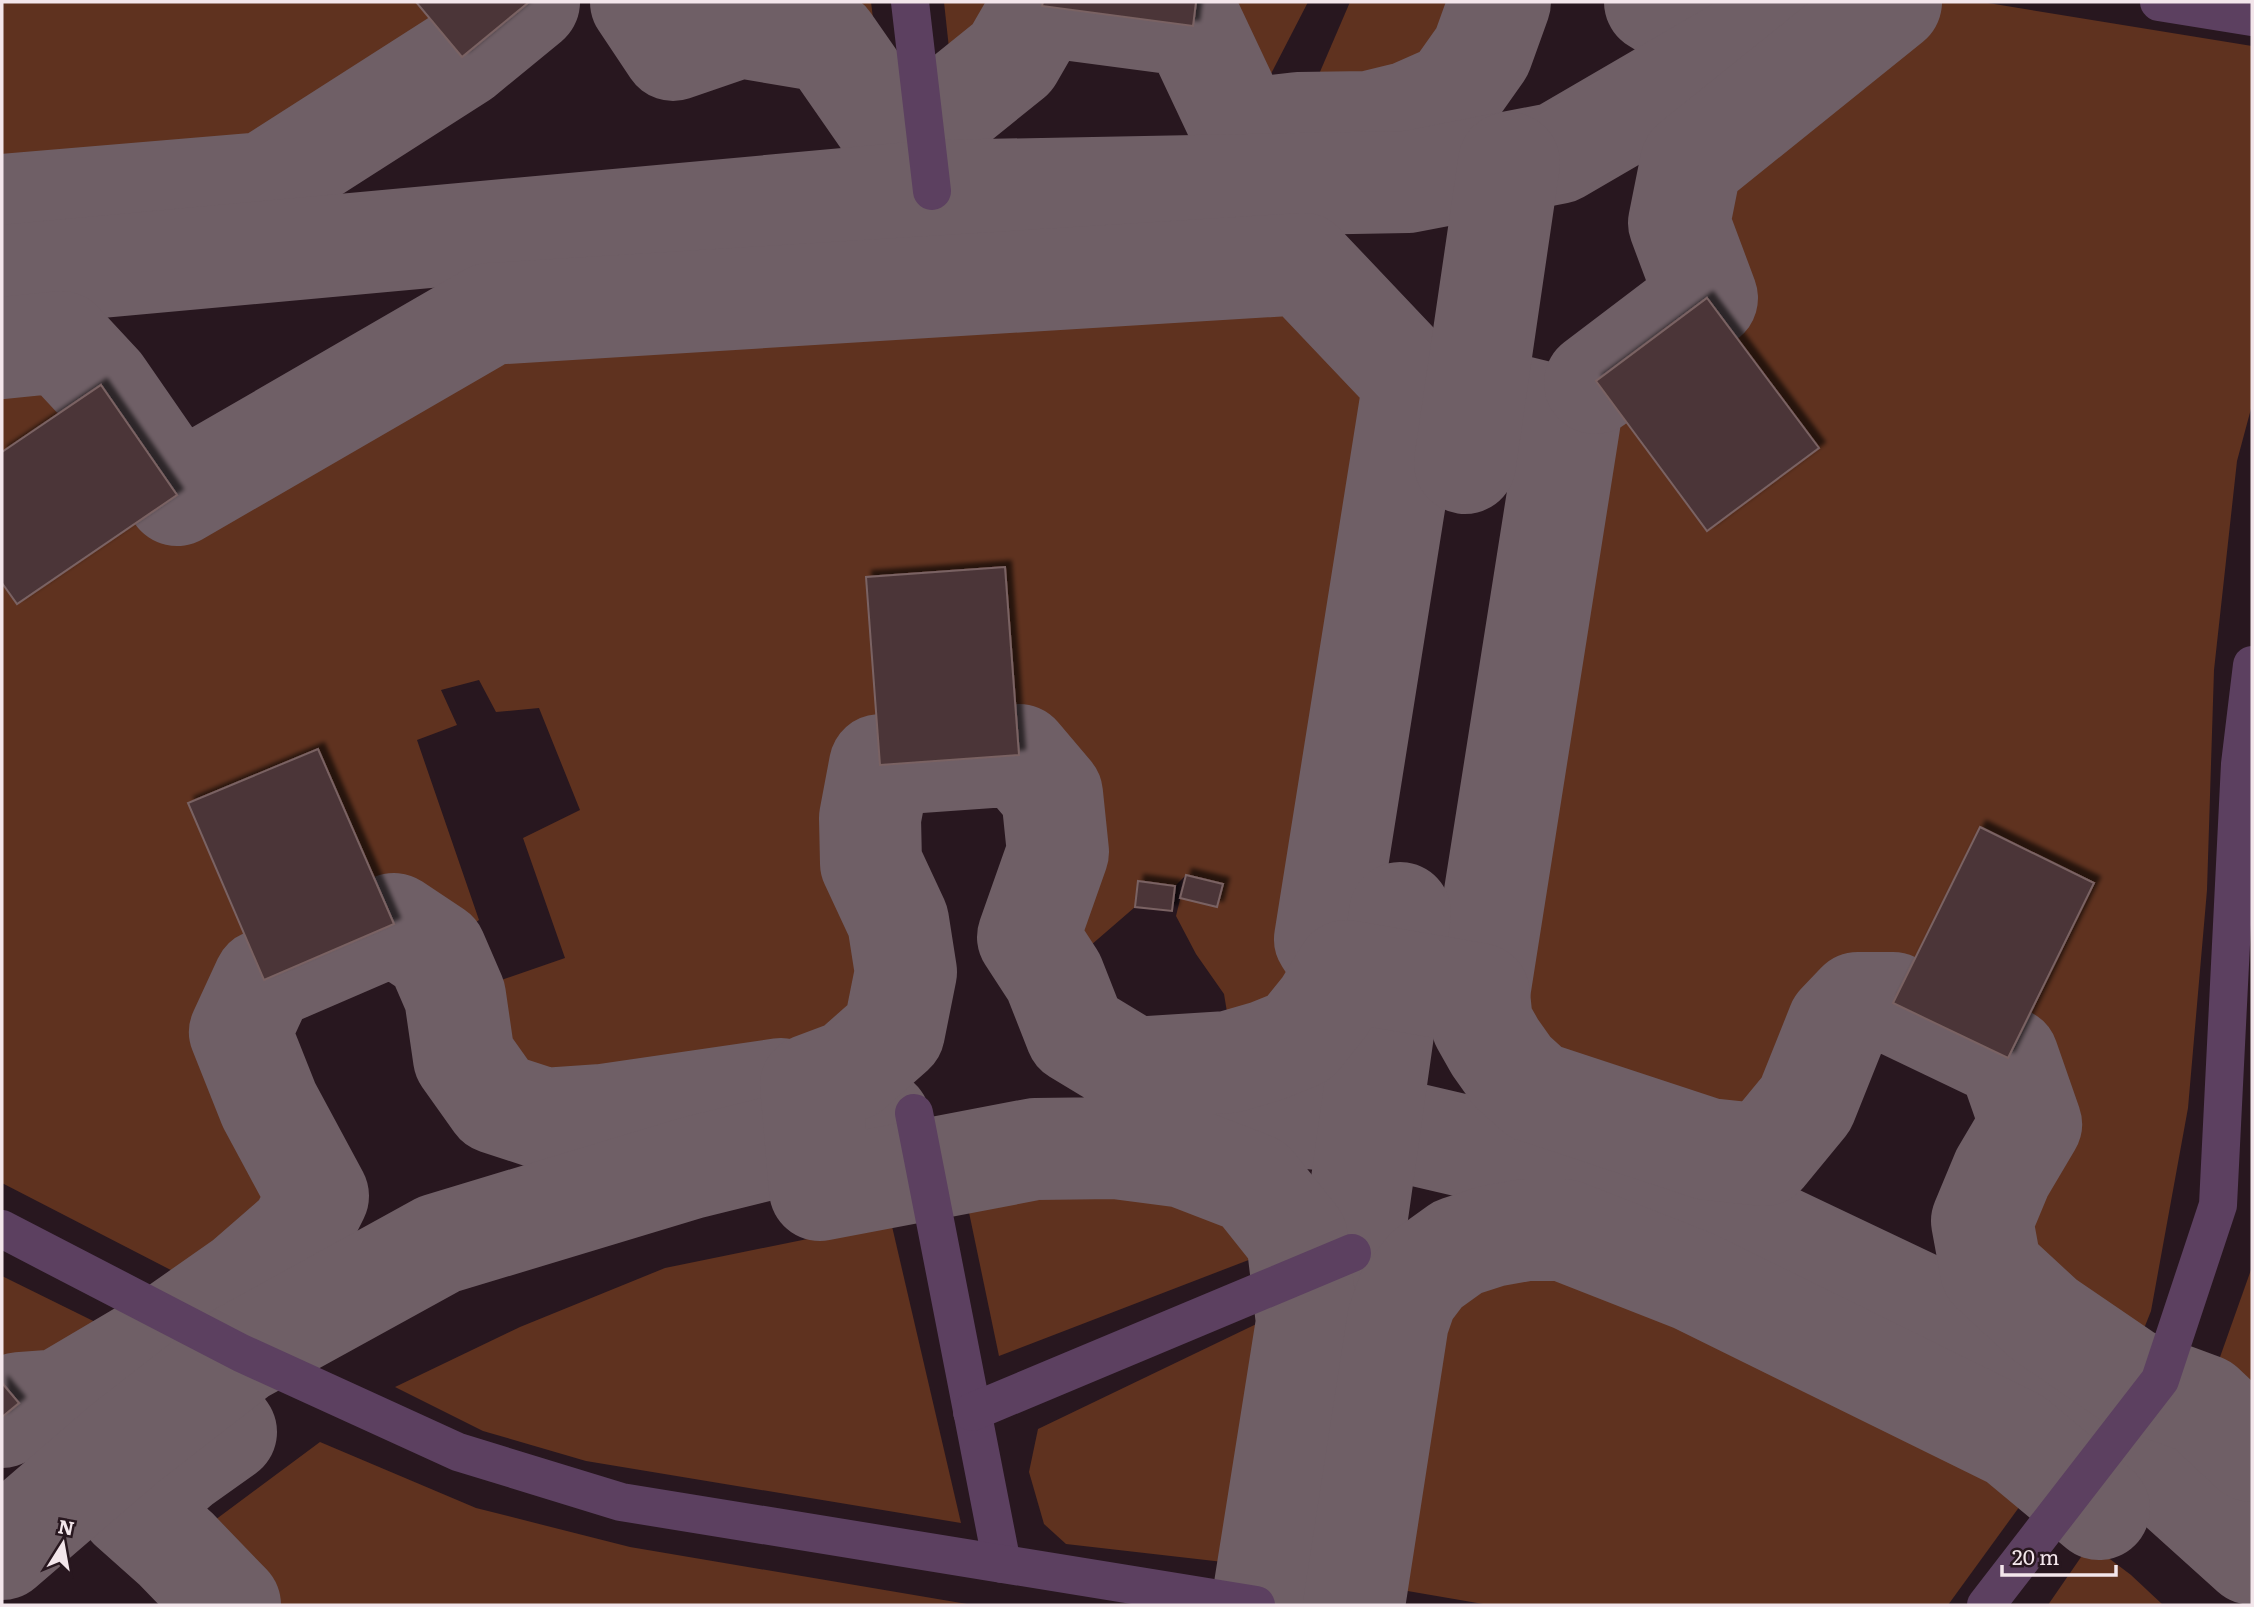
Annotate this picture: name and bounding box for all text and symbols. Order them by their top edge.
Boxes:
north arrow [28,1509,98,1579]
text: N [56,1511,77,1542]
scale bar [2002,1534,2116,1578]
text: 20 m [2012,1540,2059,1571]

